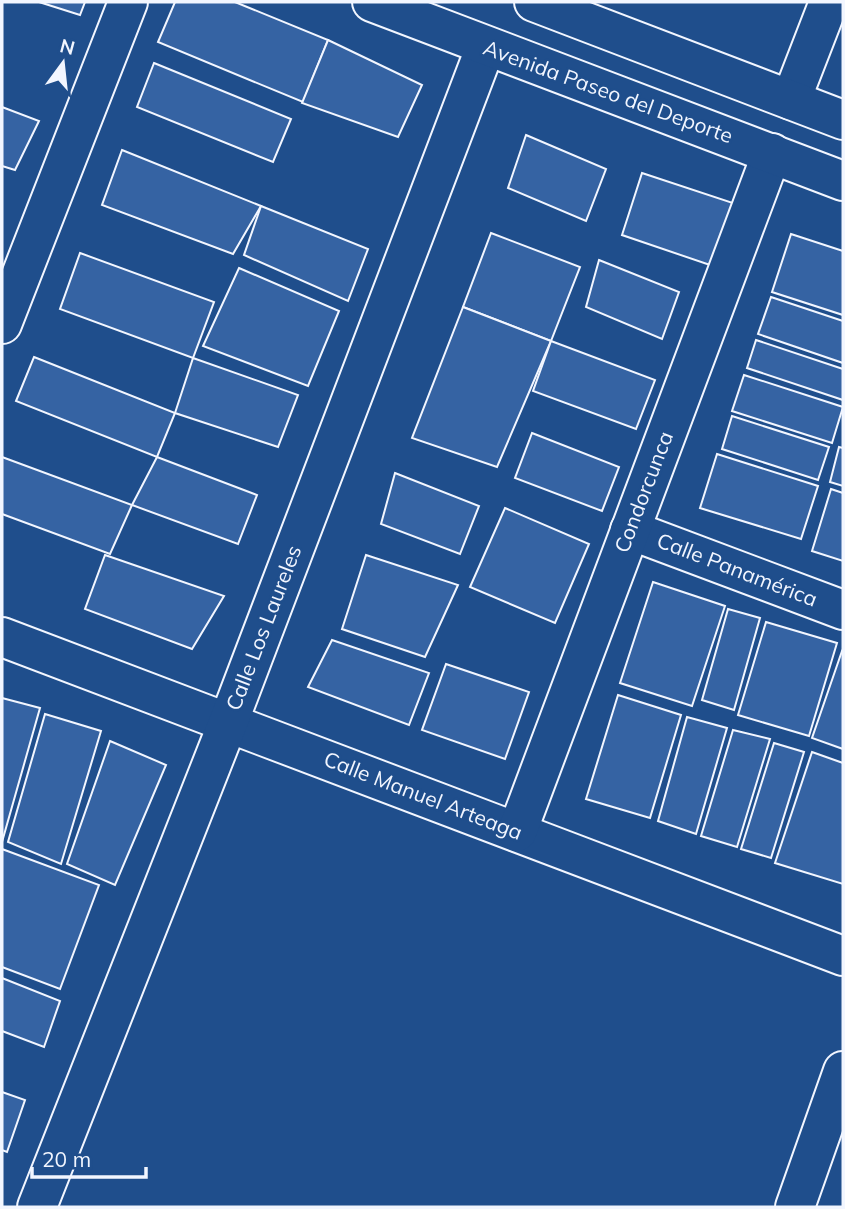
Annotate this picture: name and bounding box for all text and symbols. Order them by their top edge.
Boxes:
north arrow [28,28,98,98]
text: N [57,33,77,60]
street label: Avenida Paseo del Deporte [480,34,737,148]
street label: Condorcunca [608,427,678,556]
street label: Calle Panamérica [654,527,821,612]
street label: Calle Los Laureles [220,541,307,714]
street label: Calle Manuel Arteaga [320,745,526,845]
scale bar [32,1136,145,1180]
text: 20 m [42,1146,91,1172]

